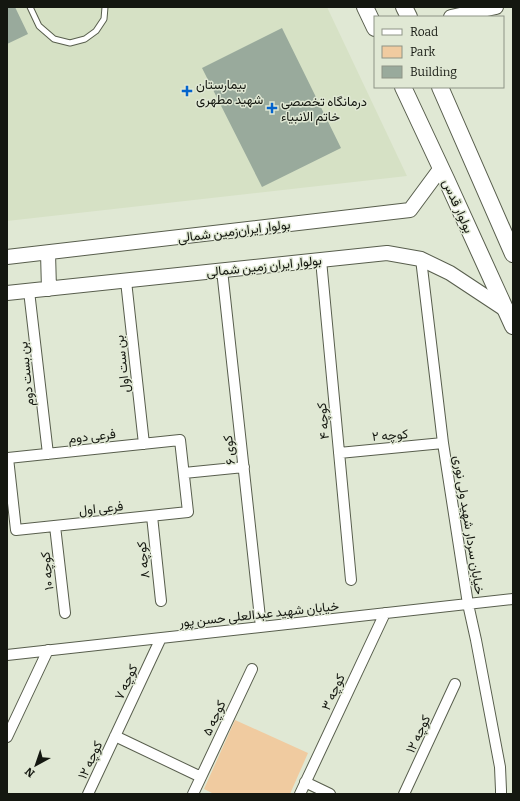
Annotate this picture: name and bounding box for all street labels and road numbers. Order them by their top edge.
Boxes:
street label: بولوار قدس [439,177,477,236]
street label: بولوار ایران‌زمین شمالی [177,217,292,246]
street label: بولوار ایران زمین شمالی [206,252,323,281]
street label: بن ست اول [112,334,133,394]
street label: بن بست دوم [15,341,38,407]
street label: کوچه ۴ [314,401,334,440]
street label: فرعی دوم [68,426,117,447]
street label: کوچه ۲ [371,426,409,446]
street label: کوی ۶ [220,434,239,466]
street label: خیابان سردار شهید ولی نوری [450,454,487,596]
street label: فرعی اول [78,498,124,519]
street label: کوچه ۸ [134,540,154,579]
street label: کوچه ۱۰ [37,550,58,591]
street label: خیابان شهید عبدالعلی حسن پور [177,598,340,632]
street label: کوچه ۷ [111,662,143,703]
street label: کوچه ۳ [318,671,350,713]
street label: کوچه ۵ [199,698,231,739]
street label: کوچه ۱۲ [403,712,435,756]
street label: کوچه ۱۲ [75,738,107,782]

